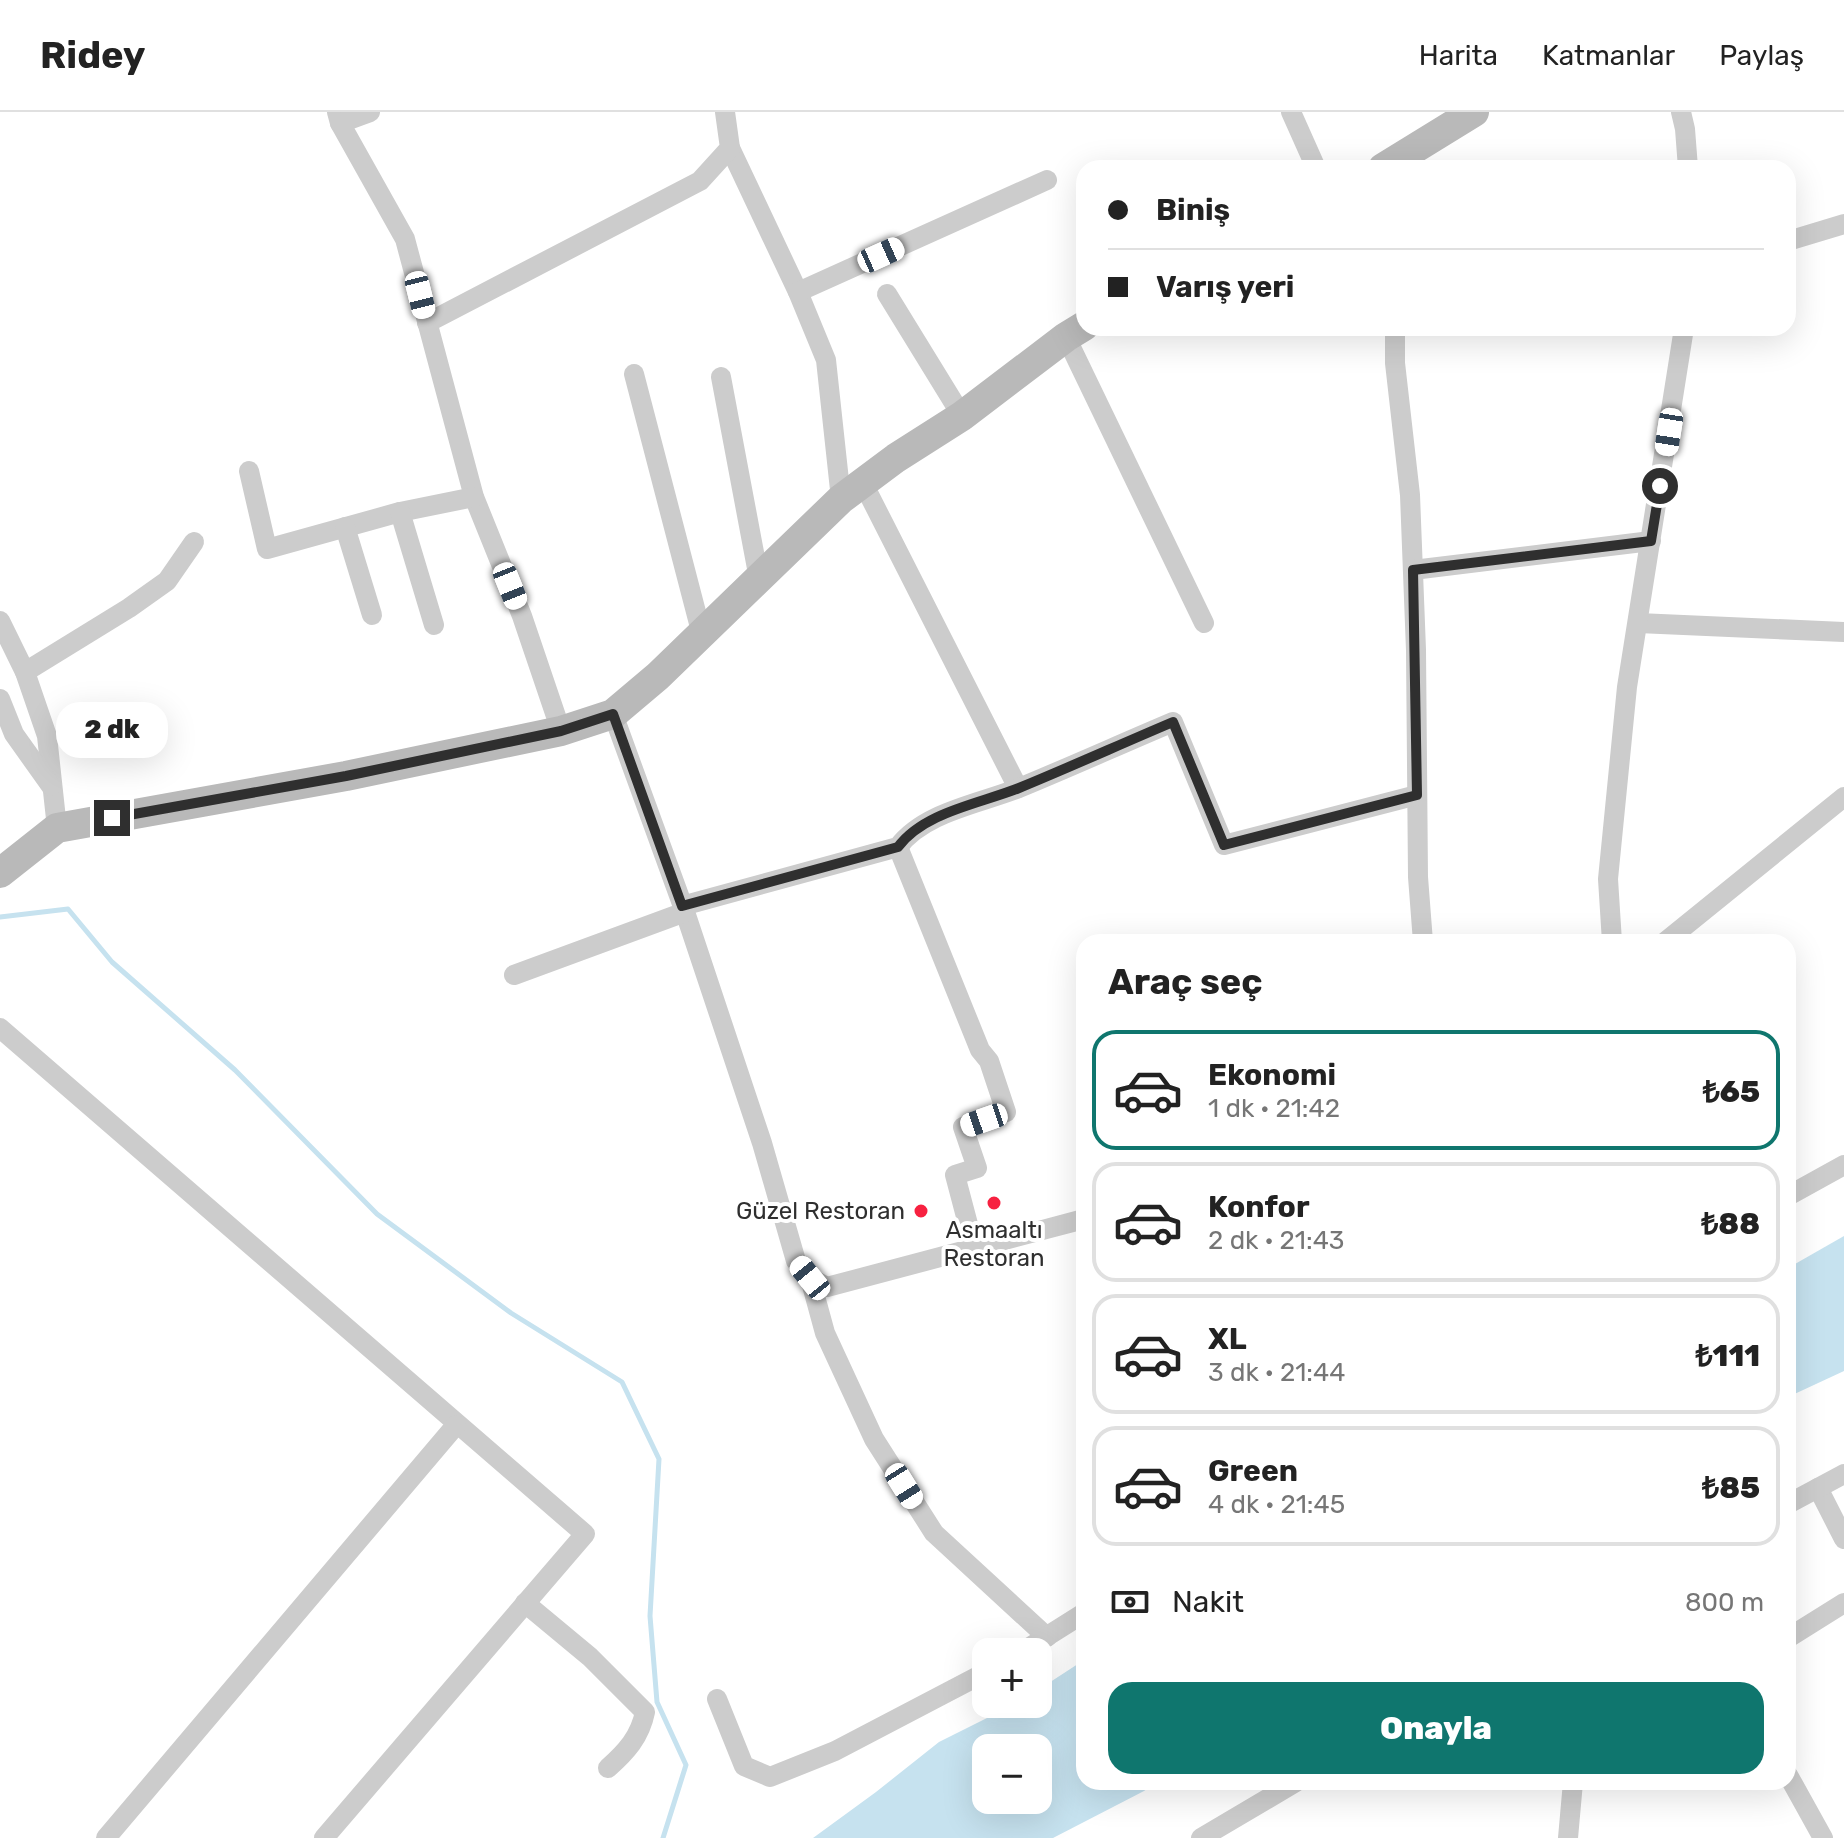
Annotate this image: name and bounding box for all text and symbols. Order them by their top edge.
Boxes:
text: Ridey [40,32,146,78]
text: Harita [1419,39,1498,72]
text: Katmanlar [1542,39,1675,72]
text: Paylaş [1719,39,1804,72]
text: Biniş [1156,192,1230,228]
car [854,234,908,276]
car [403,269,437,321]
text: Varış yeri [1156,269,1294,305]
car [1653,406,1685,458]
route start [1642,468,1678,504]
car [490,559,530,613]
callout: 2 dk [56,702,168,758]
text: 2 dk [84,714,140,745]
route end [94,800,130,836]
text: Araç seç [1108,960,1263,1003]
icon: car [1112,1054,1184,1126]
text: Ekonomi [1208,1057,1336,1093]
text: ₺65 [1703,1074,1760,1110]
text: 1 dk · 21:42 [1208,1093,1340,1124]
car [957,1101,1011,1139]
icon: car [1112,1186,1184,1258]
text: Konfor [1208,1189,1310,1225]
marker: Asmaaltı Restoran [985,1194,1003,1212]
place label: Güzel Restoran [736,1197,905,1225]
marker: Güzel Restoran [912,1202,930,1220]
text: ₺88 [1701,1206,1760,1242]
place label: Asmaaltı Restoran [943,1216,1045,1272]
text: 2 dk · 21:43 [1208,1225,1344,1256]
car [786,1252,834,1304]
icon: car [1112,1318,1184,1390]
text: XL [1208,1321,1247,1357]
text: ₺111 [1695,1338,1760,1374]
text: 3 dk · 21:44 [1208,1357,1345,1388]
icon: car [1112,1450,1184,1522]
text: Green [1208,1453,1298,1489]
car [881,1459,927,1513]
text: ₺85 [1702,1470,1760,1506]
text: 4 dk · 21:45 [1208,1489,1345,1520]
icon: cash [1108,1580,1152,1624]
text: Nakit [1172,1584,1244,1620]
text: 800 m [1685,1587,1764,1618]
map controls [972,1638,1052,1814]
button: + [972,1638,1052,1718]
button: Onayla [1108,1682,1764,1774]
button: − [972,1734,1052,1814]

